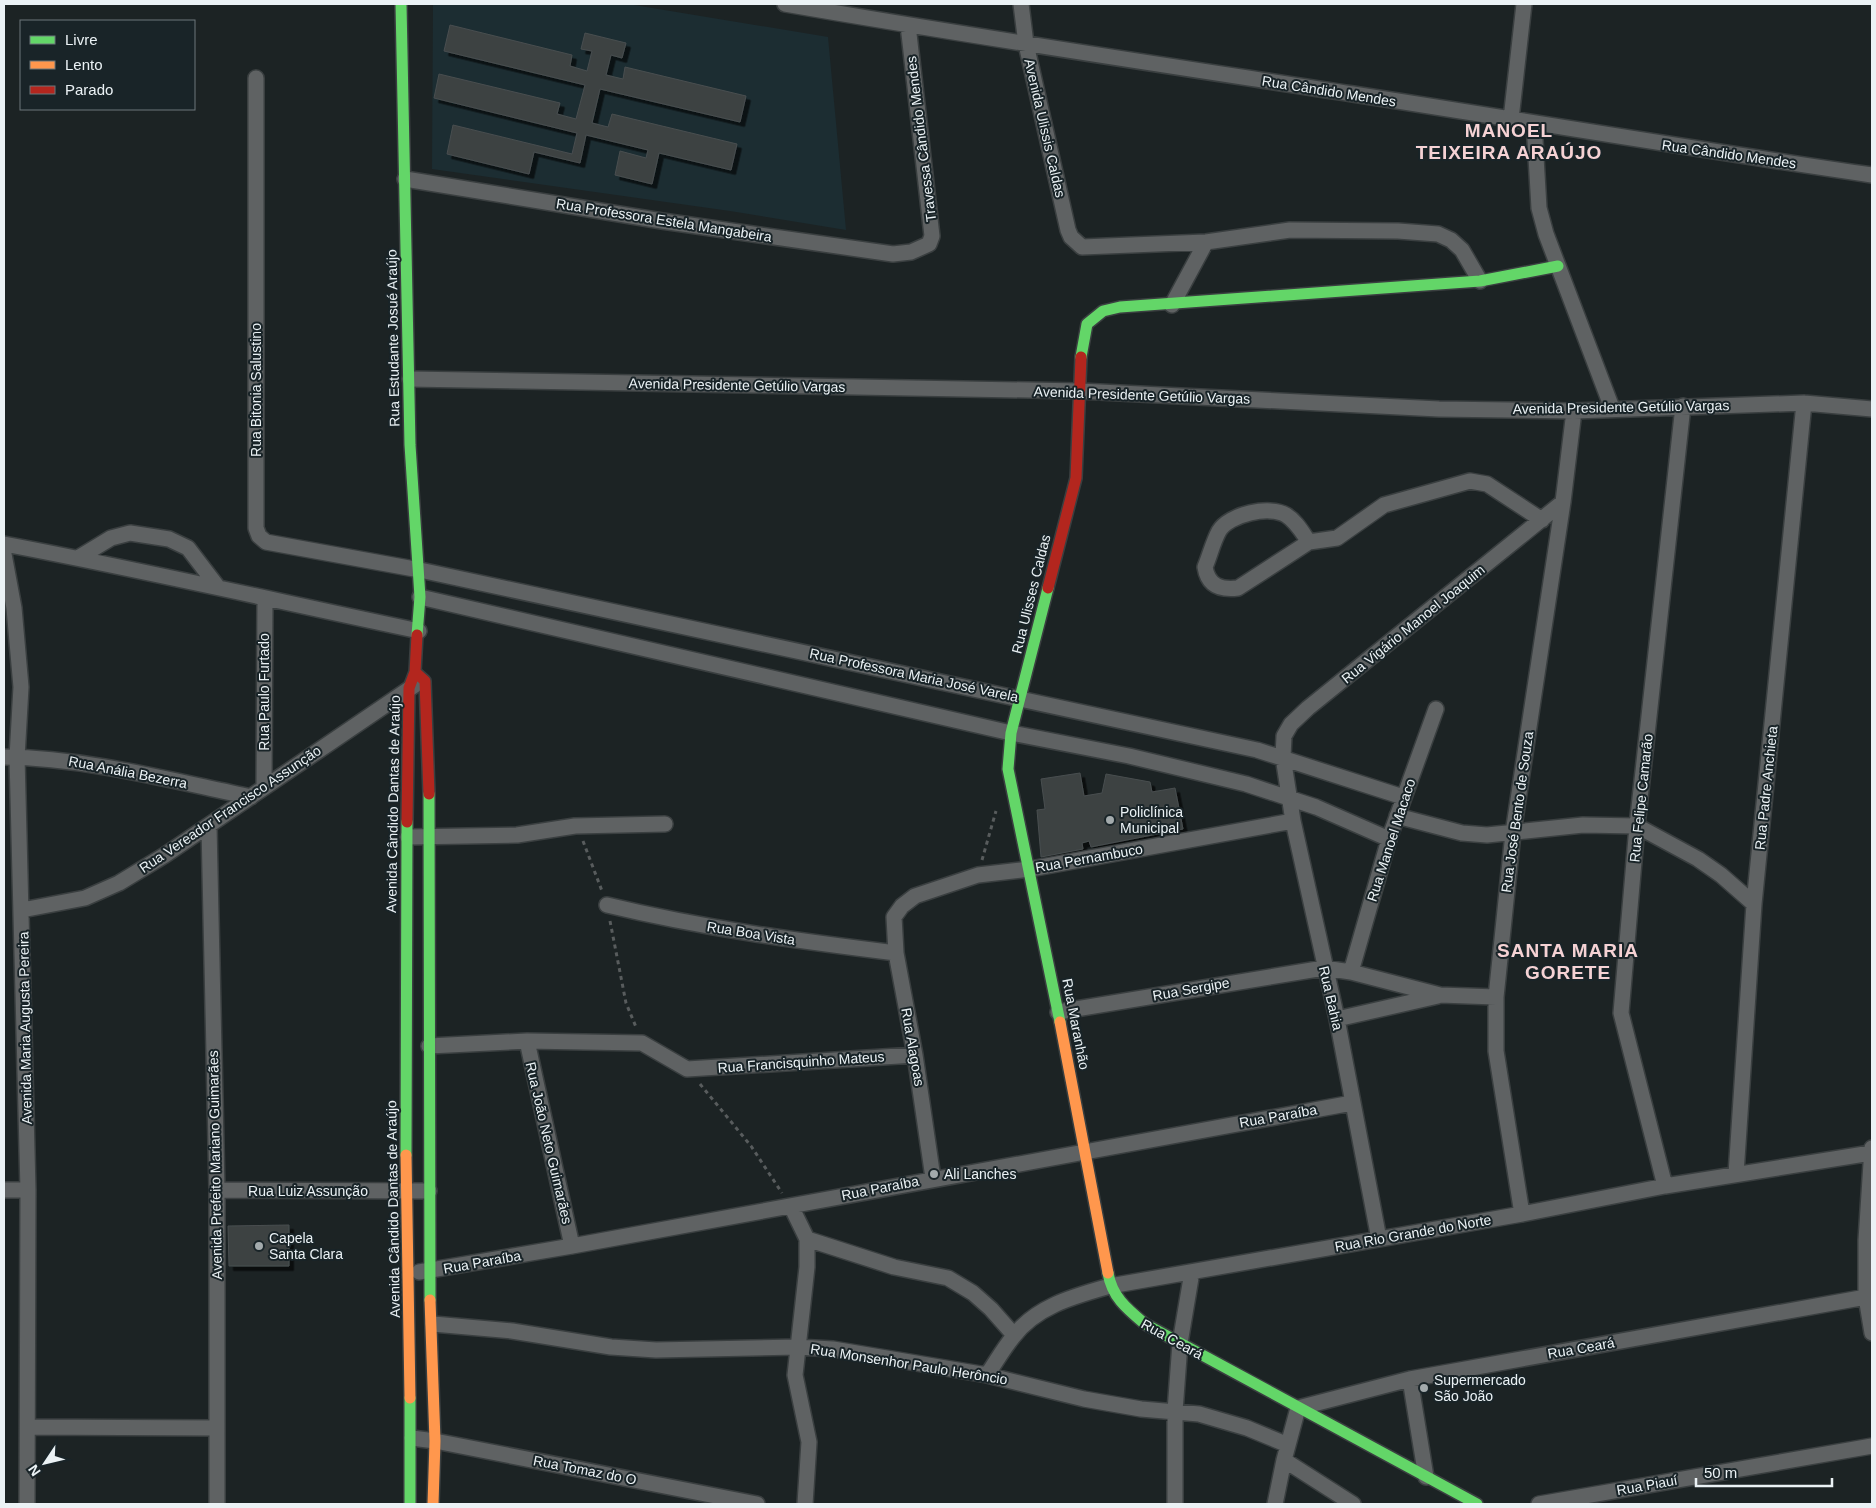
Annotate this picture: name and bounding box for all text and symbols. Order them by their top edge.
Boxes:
legend [20,20,195,110]
text: Livre [65,31,98,48]
street label: Travessa Cândido Mendes [903,55,939,223]
text: Lento [65,56,103,73]
street label: Avenida Ulissis Caldas [1021,57,1069,199]
street label: Rua Cândido Mendes [1261,73,1397,109]
text: Parado [65,81,113,98]
district label: MANOEL TEIXEIRA ARAÚJO [1416,120,1602,163]
street label: Rua Cândido Mendes [1661,137,1797,171]
street label: Rua Professora Estela Mangabeira [555,195,773,245]
street label: Rua Estudante Josué Araújo [383,249,403,427]
street label: Rua Bitonia Salustino [248,323,264,457]
street label: Avenida Presidente Getúlio Vargas [629,375,845,395]
street label: Avenida Presidente Getúlio Vargas [1033,383,1251,407]
street label: Avenida Presidente Getúlio Vargas [1513,397,1729,417]
street label: Rua Ulisses Caldas [1008,533,1054,655]
street label: Rua Vigário Manoel Joaquim [1338,561,1488,687]
street label: Rua Paulo Furtado [256,633,272,751]
street label: Rua Professora Maria José Varela [808,645,1020,705]
street label: Avenida Cândido Dantas de Araújo [383,695,403,913]
street label: Rua Padre Anchieta [1752,725,1780,851]
street label: Rua José Bento de Souza [1498,730,1536,894]
street label: Rua Felipe Camarão [1626,733,1656,863]
street label: Rua Vereador Francisco Assunção [136,742,324,876]
street label: Rua Anália Bezerra [67,753,189,791]
street label: Rua Manoel Macaco [1364,776,1419,904]
place label: Policlínica Municipal [1120,804,1183,836]
marker: Policlínica Municipal [1104,814,1116,826]
street label: Rua Pernambuco [1034,841,1144,875]
street label: Rua Boa Vista [706,918,797,948]
street label: Avenida Maria Augusta Pereira [15,931,35,1124]
district label: SANTA MARIA GORETE [1497,940,1639,983]
street label: Rua Bahia [1316,964,1346,1032]
street label: Rua Sergipe [1151,974,1231,1004]
street label: Rua Maranhão [1059,977,1093,1071]
street label: Rua Alagoas [898,1007,928,1087]
street label: Rua Francisquinho Mateus [717,1048,885,1076]
street label: Avenida Prefeito Mariano Guimarães [205,1050,225,1280]
street label: Rua João Neto Guimarães [523,1060,575,1226]
street label: Avenida Cândido Dantas de Araújo [383,1100,403,1318]
street label: Rua Paraíba [1238,1101,1318,1131]
place label: Ali Lanches [944,1166,1016,1182]
marker: Ali Lanches [928,1168,940,1180]
street label: Rua Paraíba [840,1173,920,1203]
street label: Rua Luiz Assunção [248,1183,368,1199]
street label: Rua Rio Grande do Norte [1333,1211,1493,1255]
place label: Capela Santa Clara [269,1230,343,1262]
marker: Capela Santa Clara [253,1240,265,1252]
street label: Rua Paraíba [442,1247,522,1277]
street label: Rua Ceará [1139,1316,1206,1363]
street label: Rua Ceará [1546,1334,1616,1362]
street label: Rua Monsenhor Paulo Herôncio [809,1341,1009,1388]
place label: Supermercado São João [1434,1372,1526,1404]
marker: Supermercado São João [1418,1382,1430,1394]
north arrow [20,1438,70,1488]
street label: Rua Tomaz do O [532,1452,638,1488]
scale bar [1696,1456,1832,1488]
text: N [25,1462,44,1479]
text: 50 m [1704,1464,1737,1481]
street label: Rua Piauí [1615,1472,1679,1498]

